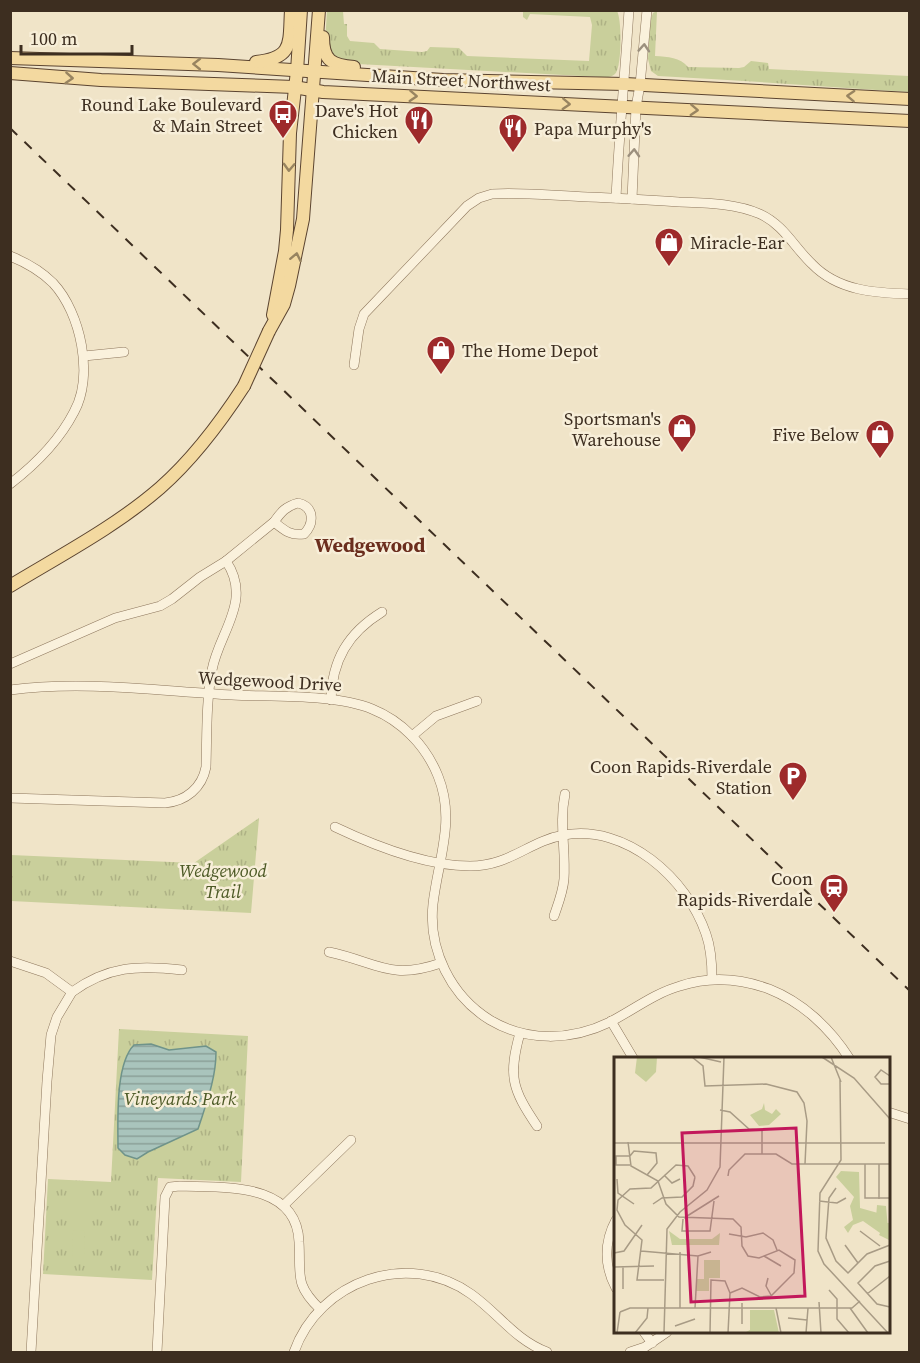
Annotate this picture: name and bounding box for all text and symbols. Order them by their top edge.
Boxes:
scale bar [21,18,132,56]
text: 100 m [30,26,77,51]
one-way arrow [637,43,650,52]
one-way arrow [192,58,201,71]
street label: Main Street Northwest [371,63,551,97]
one-way arrow [64,71,73,84]
one-way arrow [847,89,856,102]
one-way arrow [409,90,418,103]
place label: Round Lake Boulevard & Main Street [81,92,262,138]
one-way arrow [561,97,570,110]
bus stop icon: Round Lake Boulevard & Main Street [267,98,299,140]
place label: Dave's Hot Chicken [315,98,398,144]
one-way arrow [690,103,699,116]
restaurant icon: Dave's Hot Chicken [403,104,435,146]
restaurant icon: Papa Murphy's [497,112,529,154]
place label: Papa Murphy's [534,116,652,141]
one-way arrow [627,148,640,157]
one-way arrow [283,162,295,171]
shop icon: Miracle-Ear [653,226,685,268]
place label: Miracle-Ear [690,230,785,255]
one-way arrow [289,252,302,262]
shop icon: The Home Depot [425,334,457,376]
place label: The Home Depot [462,338,598,363]
place label: Sportsman's Warehouse [564,406,661,452]
shop icon: Sportsman's Warehouse [666,412,698,454]
shop icon: Five Below [864,418,896,460]
place label: Five Below [772,422,859,447]
district label: Wedgewood [315,531,426,559]
street label: Wedgewood Drive [197,665,343,697]
place label: Coon Rapids-Riverdale Station [590,754,772,800]
parking icon: Coon Rapids-Riverdale Station [777,760,809,802]
park label: Wedgewood Trail [179,858,267,904]
place label: Coon Rapids-Riverdale [677,866,813,912]
station icon: Coon Rapids-Riverdale [818,872,850,914]
inset map [614,1057,890,1333]
park label: Vineyards Park [124,1086,237,1111]

